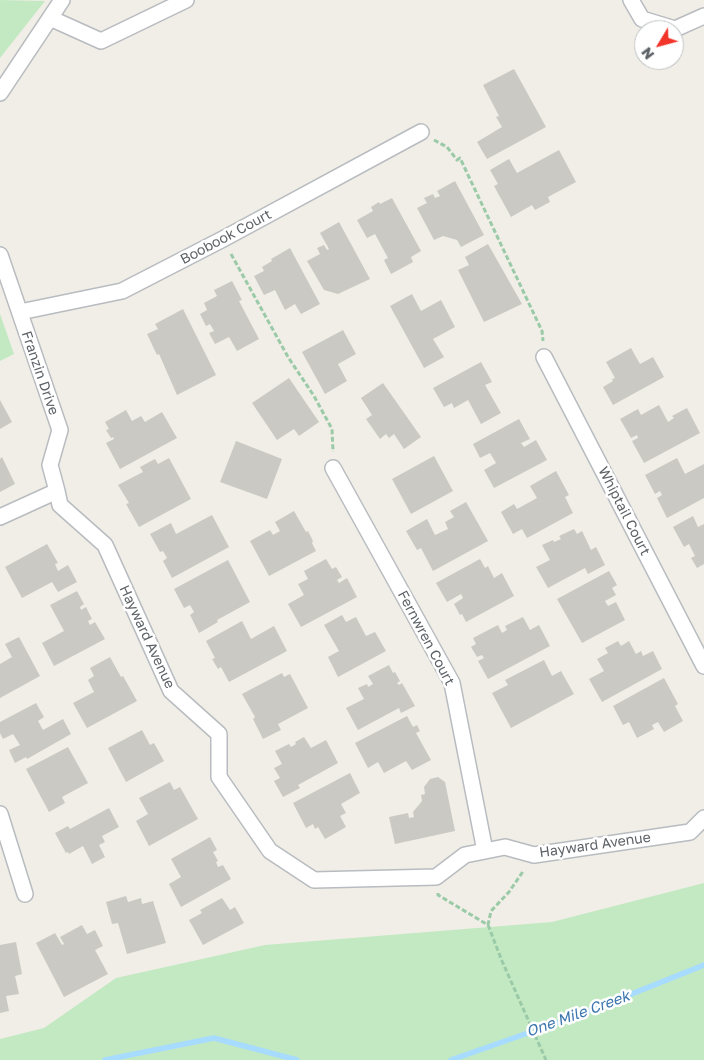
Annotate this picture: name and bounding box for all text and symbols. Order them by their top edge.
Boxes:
north arrow [634,20,684,70]
text: N [637,44,657,63]
street label: Boobook Court [178,206,274,268]
street label: Franzin Drive [18,329,62,417]
street label: Whiptail Court [594,464,654,558]
street label: Hayward Avenue [116,583,178,691]
street label: Fernwren Court [394,588,458,688]
street label: Hayward Avenue [538,829,652,861]
water label: One Mile Creek [524,987,632,1041]

